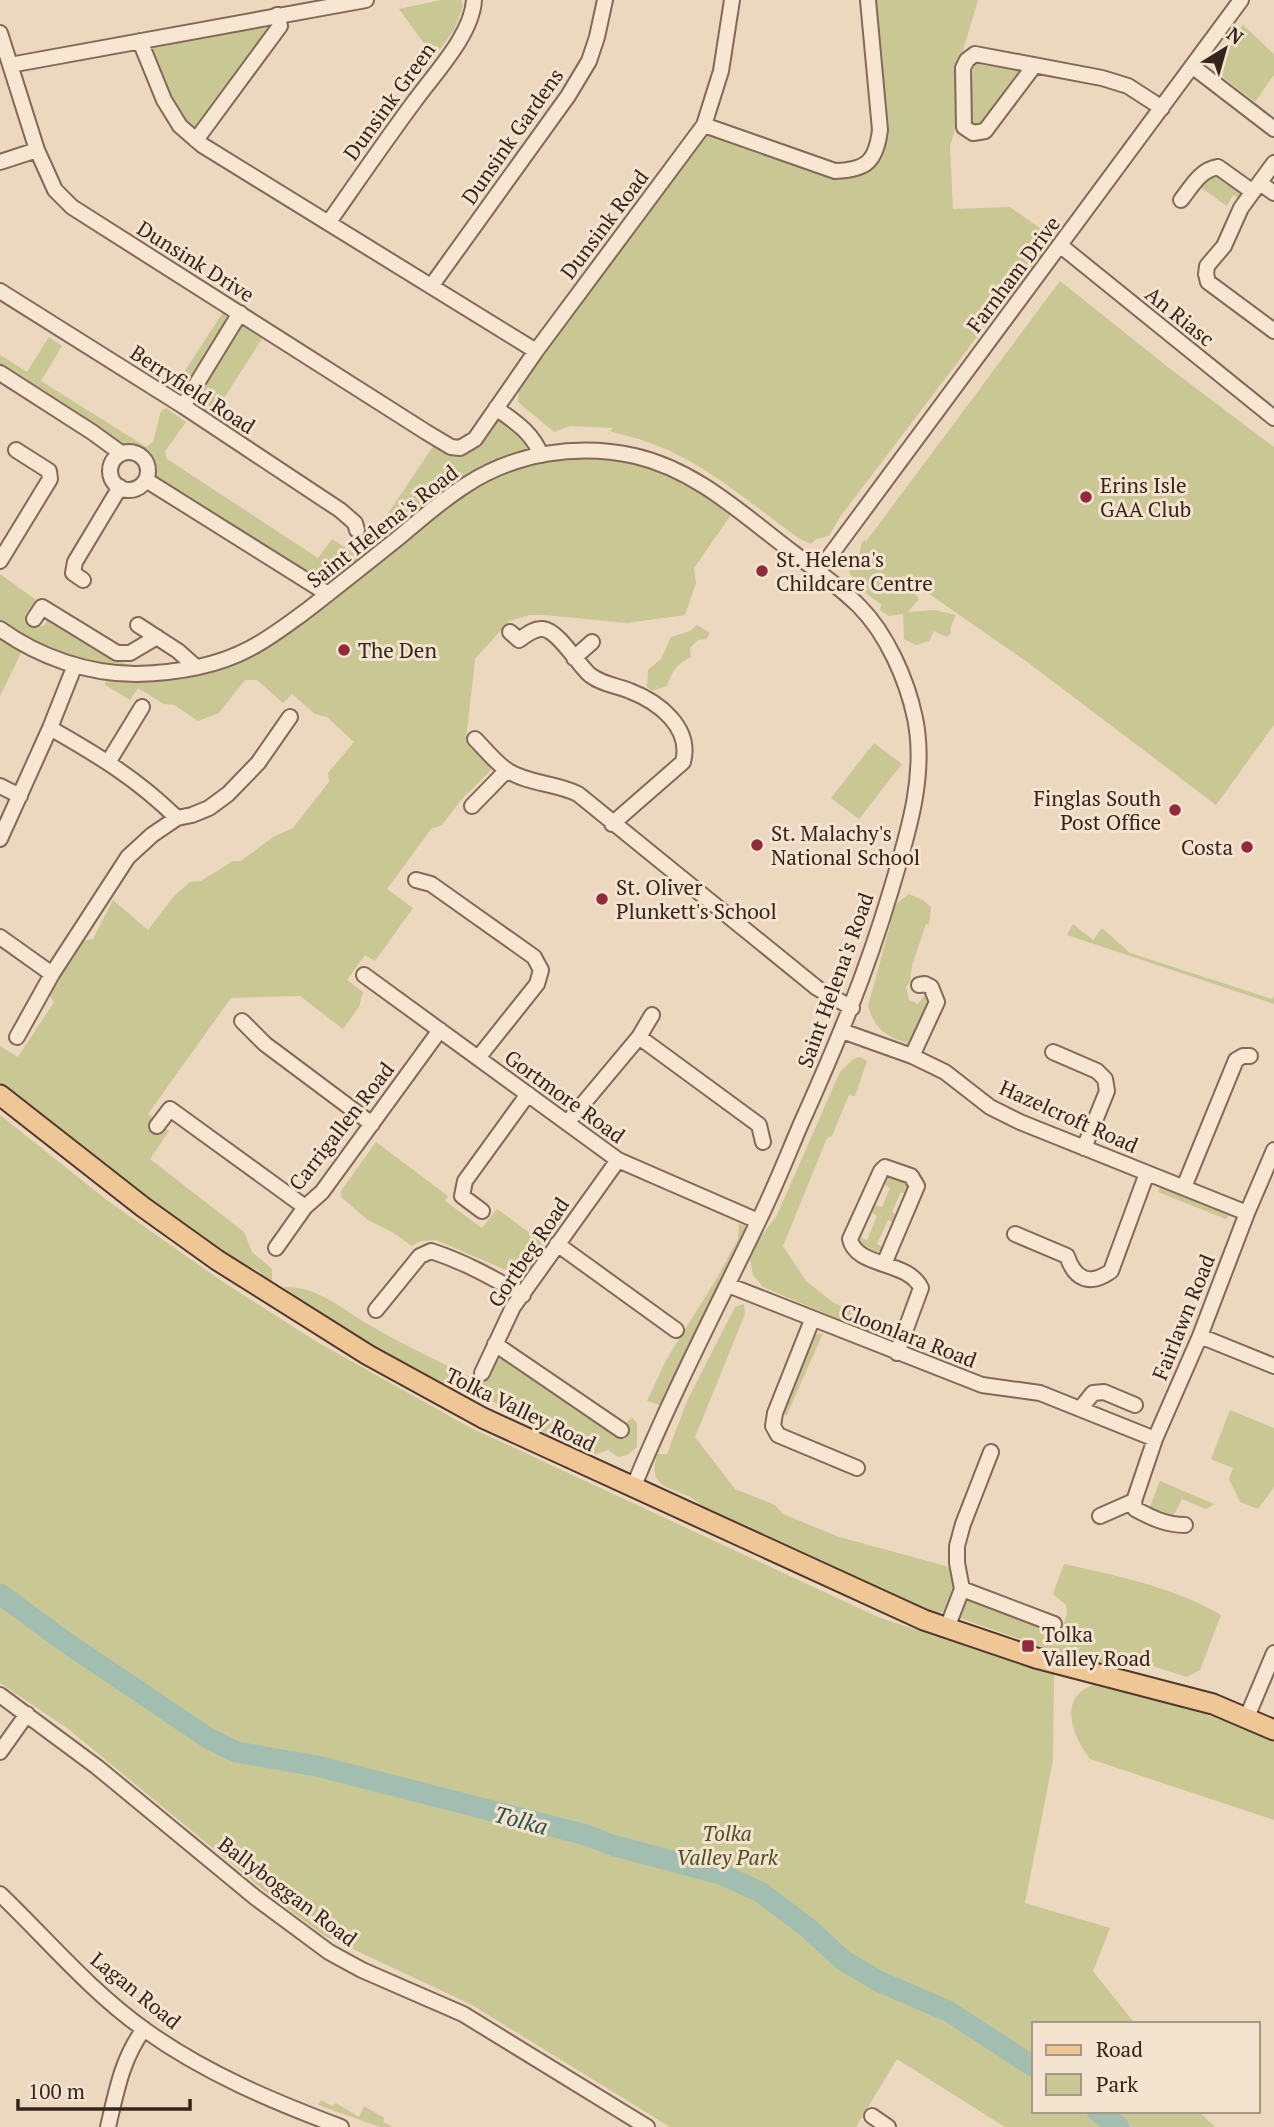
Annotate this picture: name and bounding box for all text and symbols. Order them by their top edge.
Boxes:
north arrow [1190,14,1260,84]
text: N [1222,21,1249,50]
street label: Dunsink Green [337,36,442,166]
street label: Dunsink Gardens [455,62,569,210]
street label: Dunsink Road [554,163,655,284]
street label: Farnham Drive [960,210,1066,338]
street label: Dunsink Drive [132,214,260,308]
street label: An Riasc [1140,280,1220,352]
street label: Berryfield Road [125,338,261,440]
street label: Saint Helena's Road [301,458,464,594]
place label: Erins Isle GAA Club [1100,471,1191,523]
marker: Erins Isle GAA Club [1078,489,1094,505]
place label: St. Helena's Childcare Centre [776,545,933,597]
marker: St. Helena's Childcare Centre [754,563,770,579]
place label: The Den [358,636,437,664]
marker: The Den [336,642,352,658]
place label: Finglas South Post Office [1034,784,1161,836]
marker: Finglas South Post Office [1167,802,1183,818]
place label: St. Malachy's National School [771,819,920,871]
place label: Costa [1181,833,1233,861]
marker: St. Malachy's National School [749,837,765,853]
marker: Costa [1239,839,1255,855]
place label: St. Oliver Plunkett's School [616,873,777,925]
street label: Saint Helena's Road [790,888,880,1071]
marker: St. Oliver Plunkett's School [594,891,610,907]
street label: Gortmore Road [499,1043,631,1149]
street label: Carrigallen Road [282,1056,400,1196]
street label: Hazelcroft Road [995,1073,1143,1159]
street label: Gortbeg Road [481,1191,575,1312]
street label: Fairlawn Road [1145,1250,1221,1384]
street label: Cloonlara Road [837,1296,981,1374]
street label: Tolka Valley Road [441,1360,601,1458]
place label: Tolka Valley Road [1042,1620,1151,1672]
marker: Tolka Valley Road [1020,1638,1036,1654]
water label: Tolka [491,1798,551,1842]
park label: Tolka Valley Park [676,1819,779,1871]
street label: Ballyboggan Road [213,1830,363,1953]
street label: Lagan Road [85,1945,187,2035]
legend [1032,2022,1260,2113]
text: Road [1096,2035,1143,2063]
scale bar [18,2068,189,2112]
text: Park [1096,2070,1138,2098]
text: 100 m [28,2077,85,2105]

